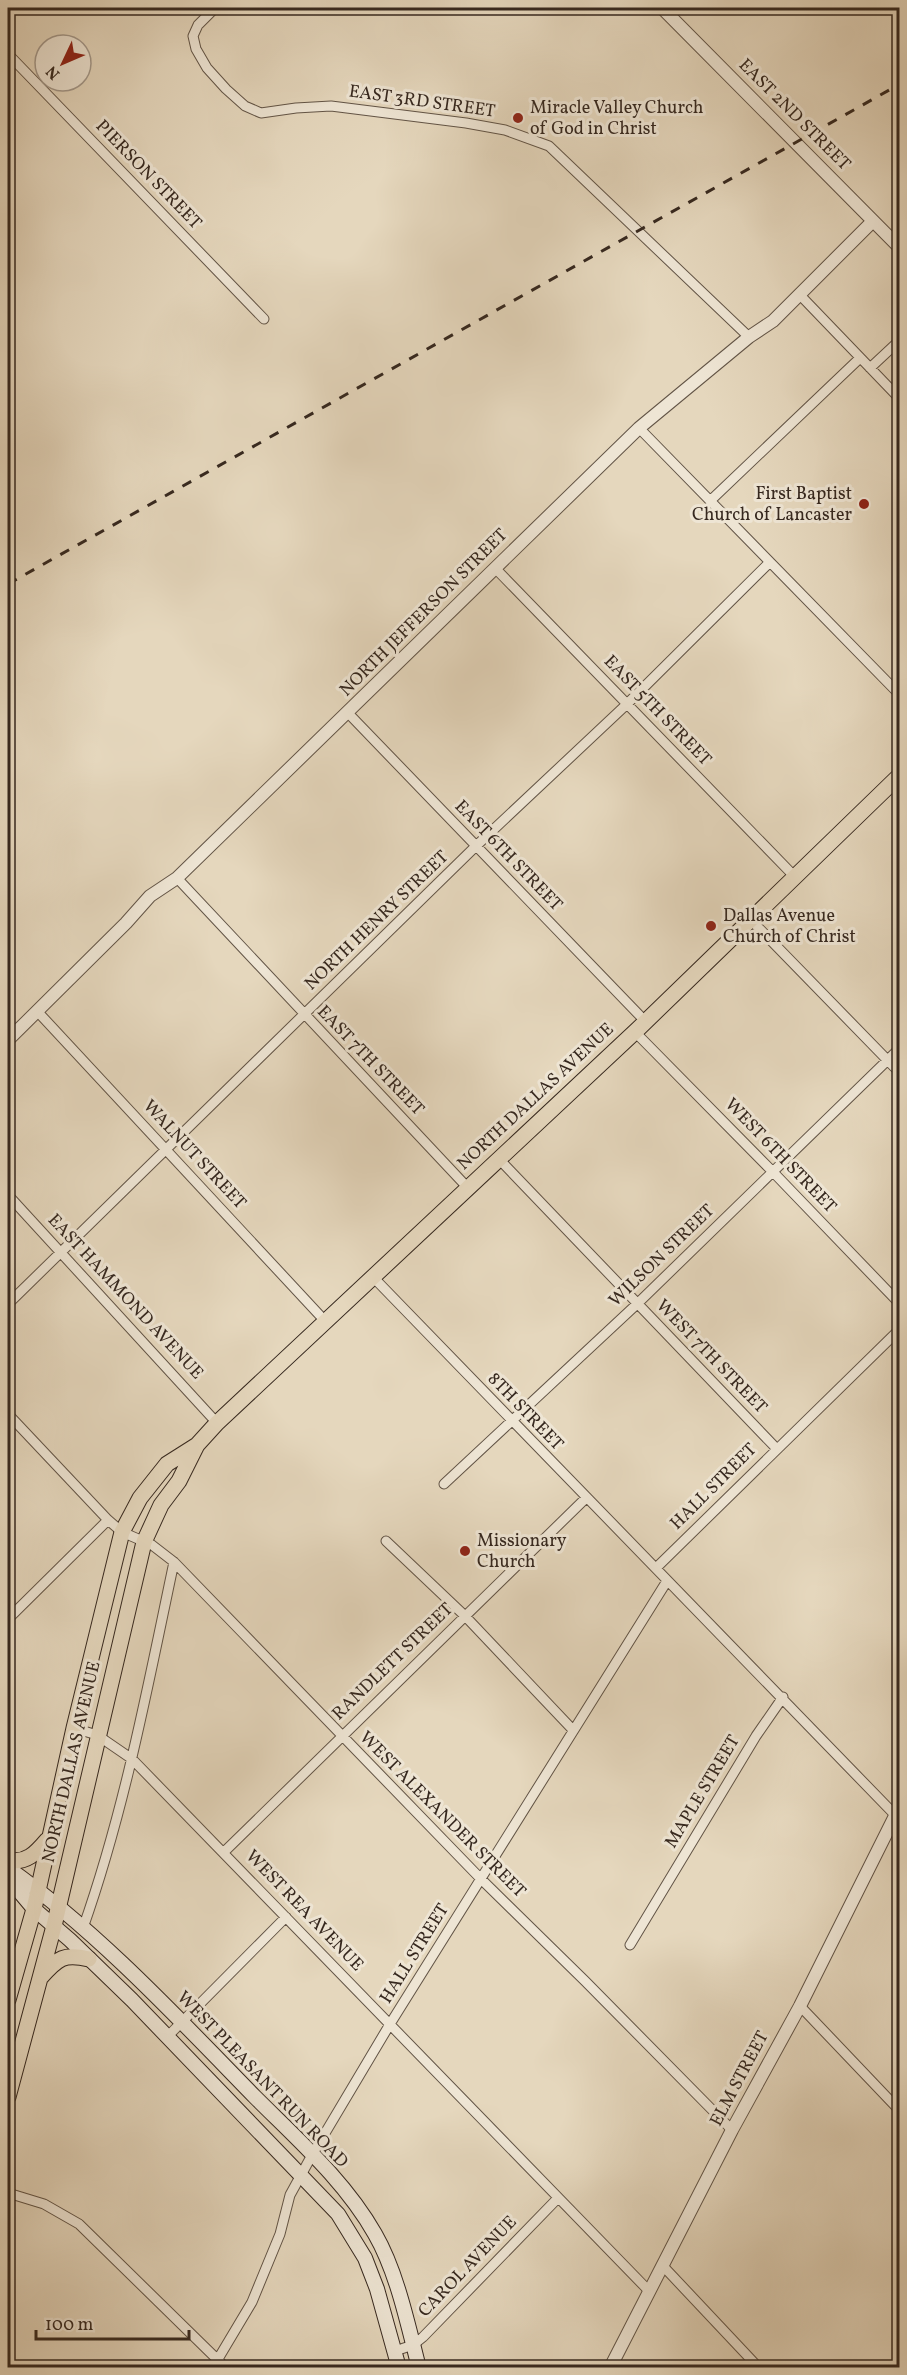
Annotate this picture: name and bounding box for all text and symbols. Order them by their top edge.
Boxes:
north arrow [33,33,93,93]
street label: EAST 2ND STREET [732,53,856,177]
text: N [41,60,66,84]
street label: EAST 3RD STREET [347,79,497,125]
place label: Miracle Valley Church of God in Christ [530,96,704,142]
marker: Miracle Valley Church of God in Christ [511,111,525,125]
street label: PIERSON STREET [89,115,207,236]
place label: First Baptist Church of Lancaster [692,482,852,528]
marker: First Baptist Church of Lancaster [857,497,871,511]
street label: NORTH JEFFERSON STREET [334,523,514,703]
street label: EAST 5TH STREET [598,650,717,772]
street label: EAST 6TH STREET [448,795,568,917]
street label: NORTH HENRY STREET [299,845,455,997]
place label: Dallas Avenue Church of Christ [723,904,856,950]
marker: Dallas Avenue Church of Christ [704,919,718,933]
street label: EAST 7TH STREET [311,1000,430,1122]
street label: NORTH DALLAS AVENUE [452,1017,620,1176]
street label: WEST 6TH STREET [718,1093,842,1219]
street label: WALNUT STREET [137,1095,252,1216]
street label: WILSON STREET [604,1199,721,1313]
street label: EAST HAMMOND AVENUE [41,1209,209,1386]
street label: WEST 7TH STREET [650,1294,773,1420]
street label: 8TH STREET [481,1367,569,1457]
street label: HALL STREET [665,1438,763,1536]
place label: Missionary Church [477,1529,567,1575]
marker: Missionary Church [458,1544,472,1558]
street label: RANDLETT STREET [327,1597,459,1726]
street label: NORTH DALLAS AVENUE [37,1659,107,1865]
street label: WEST ALEXANDER STREET [353,1726,531,1904]
street label: MAPLE STREET [659,1730,747,1853]
street label: WEST REA AVENUE [239,1845,369,1977]
street label: HALL STREET [374,1899,456,2009]
street label: WEST PLEASANT RUN ROAD [171,1986,353,2174]
street label: ELM STREET [704,2027,776,2131]
street label: CAROL AVENUE [413,2210,523,2323]
scale bar [36,2303,189,2341]
text: 100 m [45,2313,94,2338]

